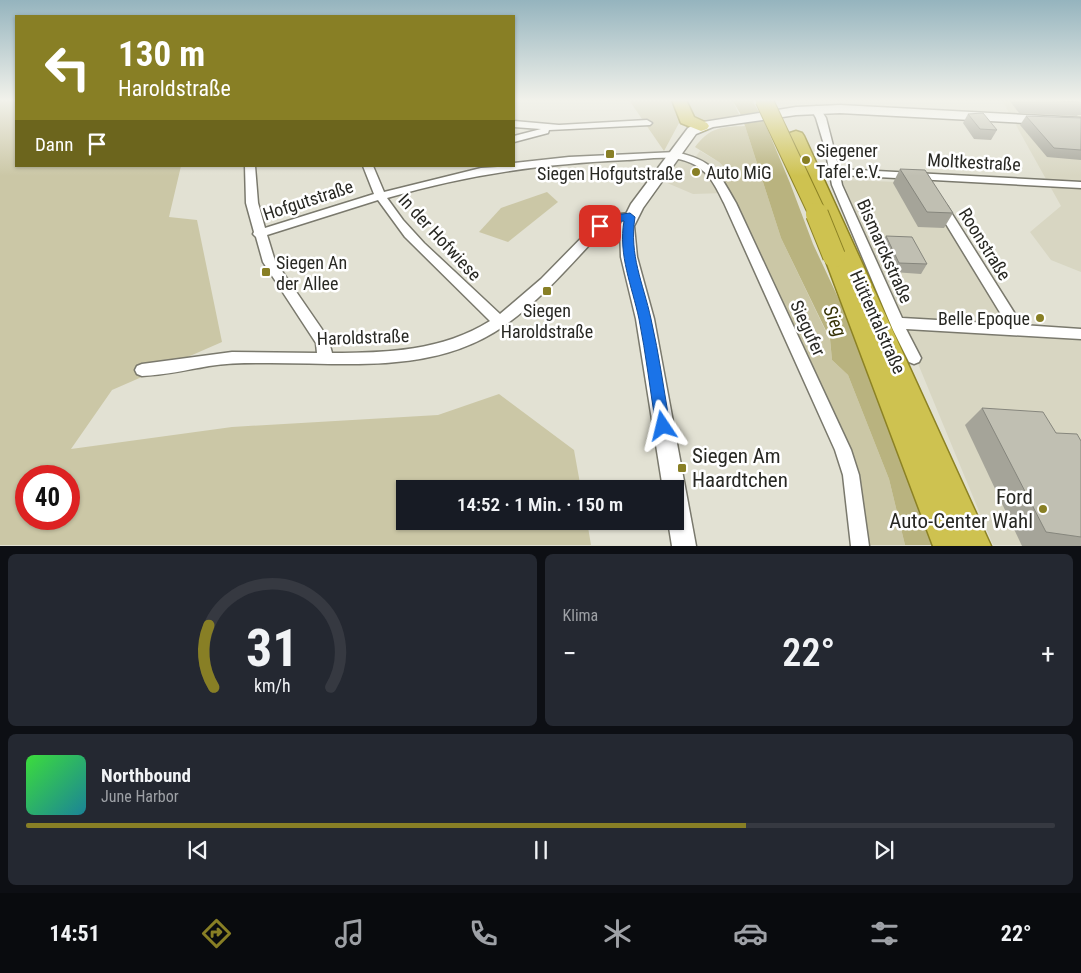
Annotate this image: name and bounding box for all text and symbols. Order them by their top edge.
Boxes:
text: 130 m [118,34,205,75]
icon: left [35,35,100,100]
text: Haroldstraße [118,76,231,101]
icon: arrive [83,130,111,158]
text: Dann [35,133,73,156]
place label: Siegener Tafel e.V. [816,140,881,182]
marker: Siegen Hofgutstraße [604,148,616,160]
street label: Moltkestraße [927,149,1021,175]
marker: Siegener Tafel e.V. [800,154,812,166]
place label: Auto MiG [706,162,772,183]
place label: Siegen Hofgutstraße [537,163,683,184]
marker: Auto MiG [690,166,702,178]
street label: Hofgutstraße [260,176,356,224]
street label: In der Hofwiese [394,189,486,285]
street label: Bismarckstraße [853,196,917,306]
street label: Roonstraße [955,204,1015,284]
pin [579,205,621,247]
icon: arrive [586,212,614,240]
place label: Siegen An der Allee [276,252,347,294]
marker: Siegen An der Allee [260,266,272,278]
street label: Hüttentalstraße [846,267,910,377]
marker: Siegen Haroldstraße [541,285,553,297]
street label: Siegufer [786,297,830,360]
place label: Siegen Haroldstraße [501,300,593,342]
water label: Sieg [818,302,852,340]
place label: Belle Epoque [938,308,1030,329]
marker: Belle Epoque [1034,312,1046,324]
street label: Haroldstraße [317,325,409,349]
position arrow [636,399,688,451]
place label: Siegen Am Haardtchen [692,444,788,492]
marker: Siegen Am Haardtchen [676,462,688,474]
speed limit sign: 40 [15,465,80,530]
place label: Ford Auto-Center Wahl [889,485,1033,533]
text: 14:52 · 1 Min. · 150 m [457,493,623,516]
marker: Ford Auto-Center Wahl [1037,503,1049,515]
text: Klima [563,606,598,625]
text: 31 [246,618,299,679]
text: 22° [782,631,835,675]
text: − [563,637,577,670]
text: + [1041,637,1055,670]
text: km/h [254,675,291,696]
text: Northbound [101,764,191,787]
text: June Harbor [101,787,179,806]
icon: previous [184,836,212,864]
icon: pause [527,836,555,864]
icon: next [870,836,898,864]
icon: directions [199,916,234,951]
icon: music [332,916,367,951]
icon: phone [466,916,501,951]
icon: climate [600,916,635,951]
icon: car [733,916,768,951]
icon: filters [867,916,902,951]
text: 14:51 [49,921,100,946]
text: 22° [1001,921,1032,946]

